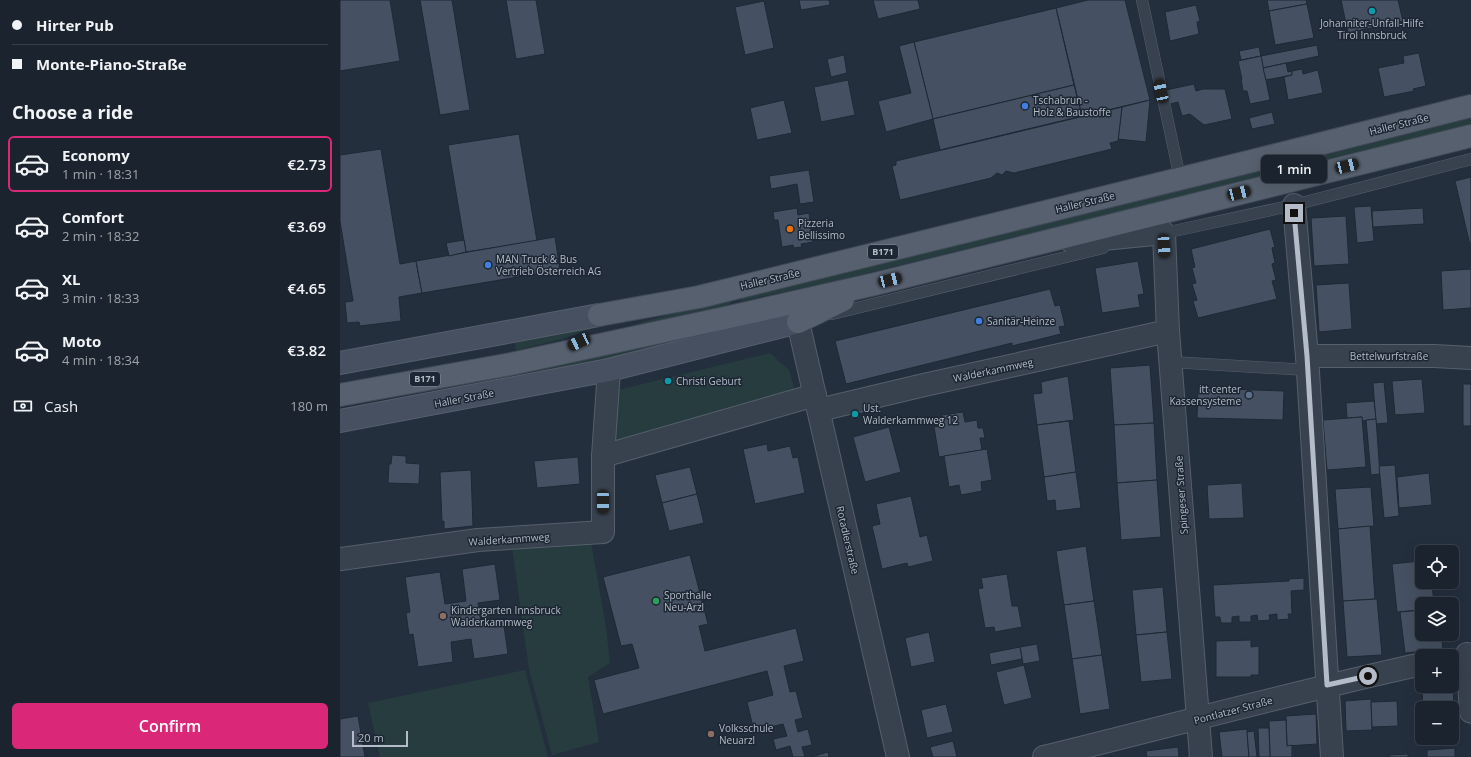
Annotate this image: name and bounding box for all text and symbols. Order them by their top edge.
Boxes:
marker: Johanniter-Unfall-Hilfe Tirol Innsbruck [1367,6,1377,16]
text: Hirter Pub [36,15,114,35]
place label: Johanniter-Unfall-Hilfe Tirol Innsbruck [1319,16,1424,42]
text: Monte-Piano-Straße [36,54,187,74]
car [1153,78,1169,104]
place label: Tschabrun - Holz & Baustoffe [1033,93,1111,119]
text: Choose a ride [12,100,133,124]
marker: Tschabrun - Holz & Baustoffe [1020,101,1030,111]
street label: Haller Straße [1368,110,1431,138]
text: Economy [62,145,130,165]
icon: car [14,146,50,182]
text: €2.73 [288,154,326,174]
callout: 1 min [1261,155,1327,183]
car [1334,157,1360,175]
text: 1 min [1276,160,1312,178]
text: 1 min · 18:31 [62,165,139,183]
car [1226,184,1252,202]
street label: Haller Straße [1054,188,1117,216]
route end [1285,204,1303,222]
text: Comfort [62,207,124,227]
icon: car [14,208,50,244]
text: €3.69 [288,216,326,236]
place label: Pizzeria Bellissimo [798,216,845,242]
marker: Pizzeria Bellissimo [785,224,795,234]
text: 2 min · 18:32 [62,227,139,245]
car [1157,234,1171,258]
road number: B171 [868,245,898,259]
place label: MAN Truck & Bus Vertrieb Österreich AG [496,252,601,278]
marker: MAN Truck & Bus Vertrieb Österreich AG [483,260,493,270]
street label: Haller Straße [739,265,802,293]
text: XL [62,269,80,289]
icon: car [14,270,50,306]
car [877,271,903,289]
text: €4.65 [288,278,326,298]
text: 3 min · 18:33 [62,289,139,307]
place label: Sanitär-Heinze [987,314,1055,328]
marker: Sanitär-Heinze [974,316,984,326]
text: Moto [62,331,101,351]
car [566,331,592,353]
icon: car [14,332,50,368]
text: €3.82 [288,340,326,360]
street label: Bettelwurfstraße [1350,349,1429,363]
text: 4 min · 18:34 [62,351,139,369]
street label: Walderkammweg [952,355,1035,385]
road number: B171 [410,372,440,386]
place label: Christi Geburt [676,374,742,388]
marker: Christi Geburt [663,376,673,386]
place label: itt center Kassensysteme [1169,382,1241,408]
street label: Haller Straße [433,385,496,411]
marker: itt center Kassensysteme [1244,390,1254,400]
icon: cash [12,395,34,417]
text: Cash [44,396,78,416]
text: 180 m [290,397,328,415]
place label: Ust. Walderkammweg 12 [863,401,959,427]
marker: Ust. Walderkammweg 12 [850,409,860,419]
street label: Spingeser Straße [1171,455,1191,535]
car [597,490,609,514]
street label: Rotadlerstraße [833,505,863,576]
street label: Walderkammweg [468,529,551,549]
map controls [1415,545,1459,745]
button: locate [1415,545,1459,589]
place label: Sporthalle Neu-Arzl [664,588,712,614]
marker: Sporthalle Neu-Arzl [651,596,661,606]
button: layers [1415,597,1459,641]
place label: Kindergarten Innsbruck Walderkammweg [451,603,562,629]
marker: Kindergarten Innsbruck Walderkammweg [438,611,448,621]
button: + [1415,649,1459,693]
route start [1359,667,1377,685]
street label: Pontlatzer Straße [1192,693,1274,727]
button: − [1415,701,1459,745]
button: Confirm [12,703,328,749]
place label: Volksschule Neuarzl [719,721,774,747]
scale bar [352,729,408,748]
marker: Volksschule Neuarzl [706,729,716,739]
text: 20 m [358,730,384,745]

